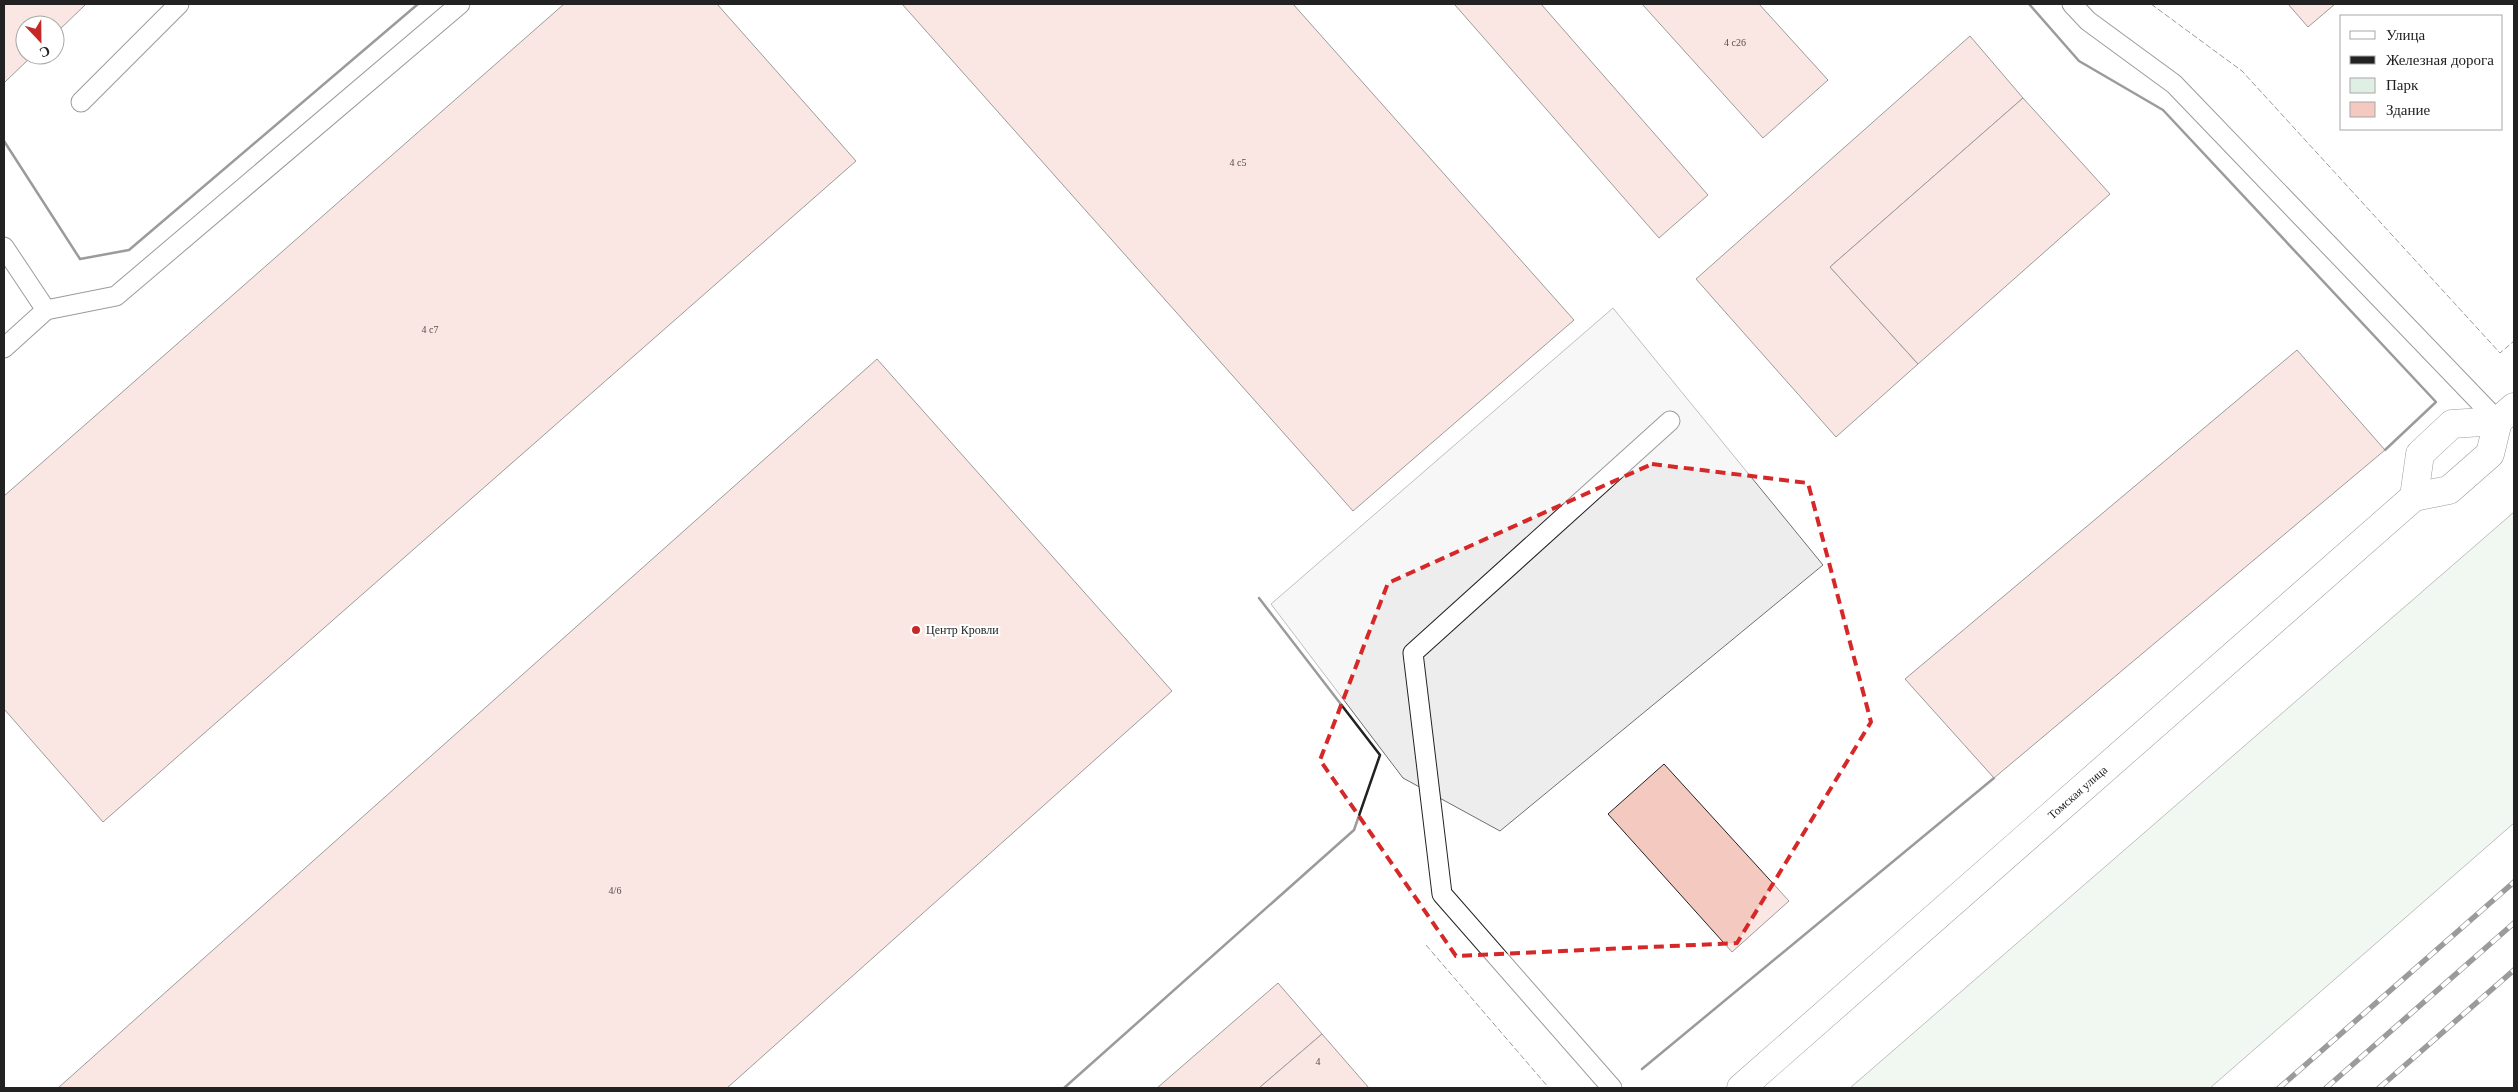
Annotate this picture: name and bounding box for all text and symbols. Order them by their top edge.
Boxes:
north arrow [15,15,65,65]
legend [2340,15,2503,130]
text: Улица [2386,27,2425,43]
house number: 4 с26 [1724,37,1746,48]
text: С [37,43,52,60]
text: Железная дорога [2386,52,2494,68]
text: Парк [2386,77,2419,93]
text: Здание [2386,102,2430,118]
house number: 4 с5 [1230,157,1246,168]
house number: 4 с7 [422,324,438,335]
place label: Центр Кровли [926,623,999,637]
marker: Центр Кровли [910,624,922,636]
street label: Томская улица [2045,762,2111,822]
house number: 4/6 [609,885,621,896]
house number: 4 [1316,1056,1321,1067]

